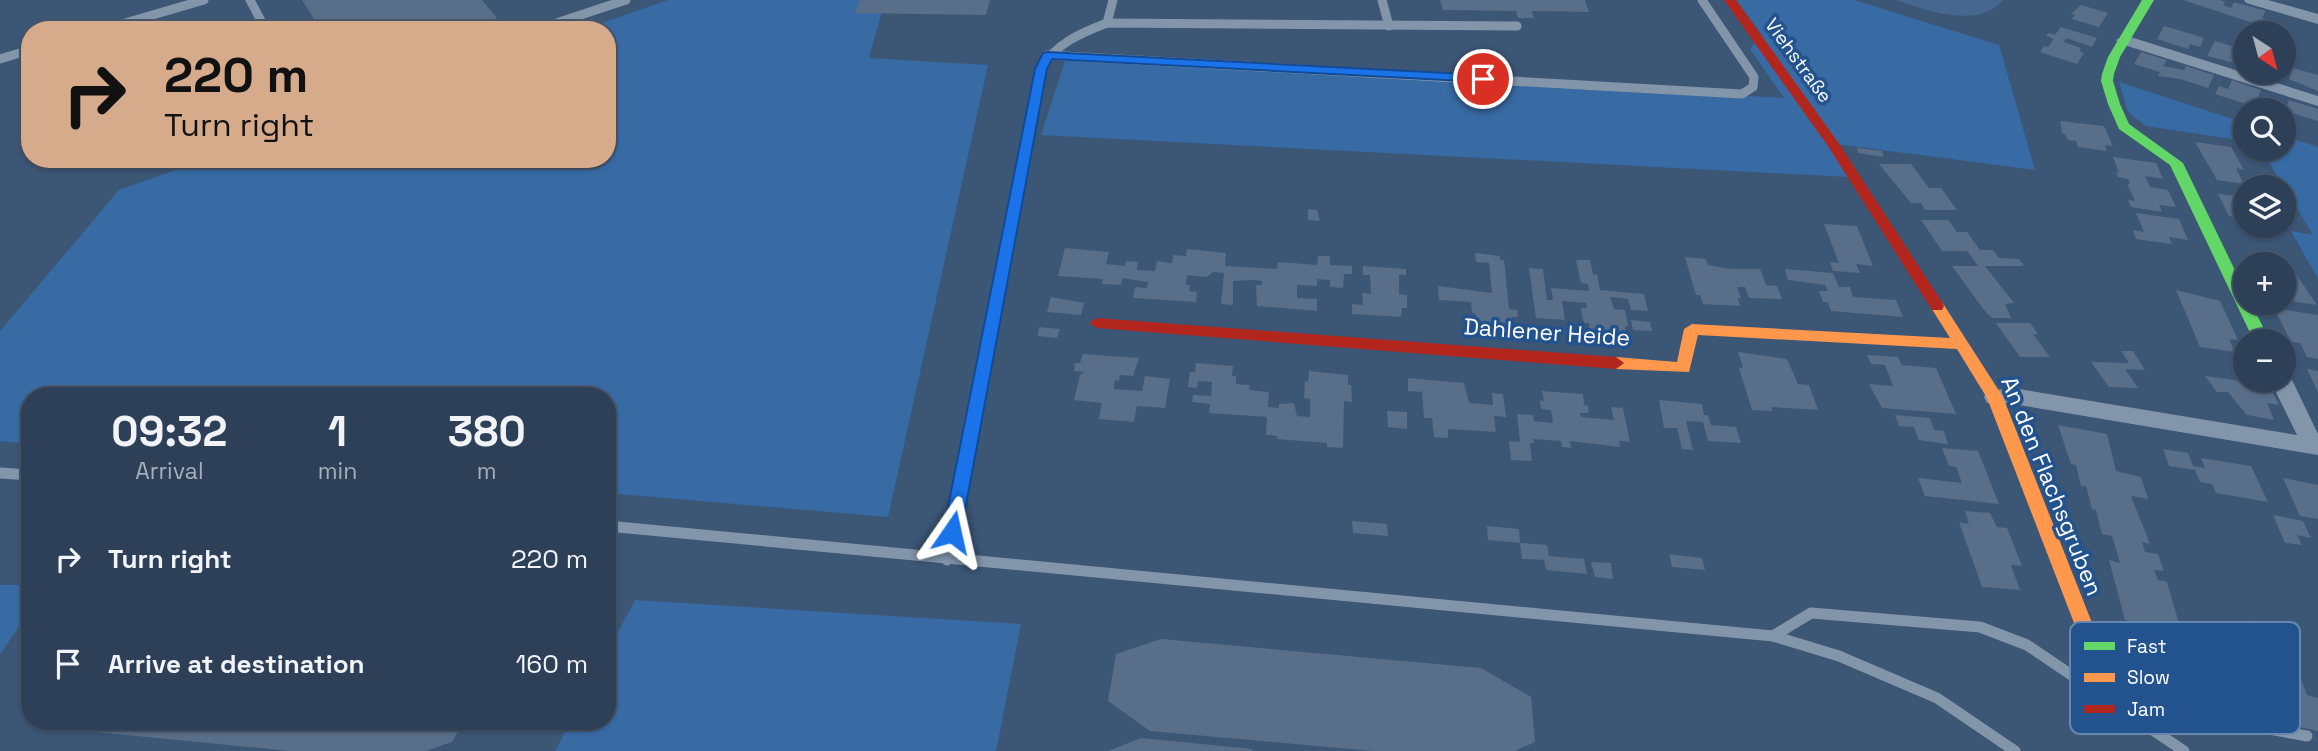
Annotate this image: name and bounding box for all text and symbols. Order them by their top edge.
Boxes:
street label: Viehstraße [1759,13,1838,108]
north arrow [2233,21,2296,84]
map controls [2233,21,2296,392]
text: 220 m [164,44,308,106]
icon: right [49,49,140,140]
pin [1453,49,1513,109]
icon: arrive [1464,60,1502,98]
button: search [2233,98,2296,161]
text: Turn right [164,105,314,145]
button: layers [2233,175,2296,238]
button: + [2233,252,2296,315]
street label: Dahlener Heide [1463,311,1631,353]
button: − [2233,329,2296,392]
street label: An den Flachsgruben [1994,372,2110,600]
text: 09:32 [111,405,228,458]
text: 1 [328,405,347,458]
text: 380 [448,405,526,458]
text: Arrival [135,456,204,486]
text: min [318,456,357,486]
text: m [477,456,497,486]
position arrow [915,495,989,569]
icon: right [49,540,87,578]
text: Turn right [108,542,232,576]
text: 220 m [511,542,588,576]
legend [2070,622,2300,734]
text: Fast [2127,634,2167,659]
icon: arrive [49,645,87,683]
text: Arrive at destination [108,647,365,681]
text: 160 m [516,647,588,681]
text: Slow [2127,665,2170,690]
text: Jam [2127,697,2165,722]

